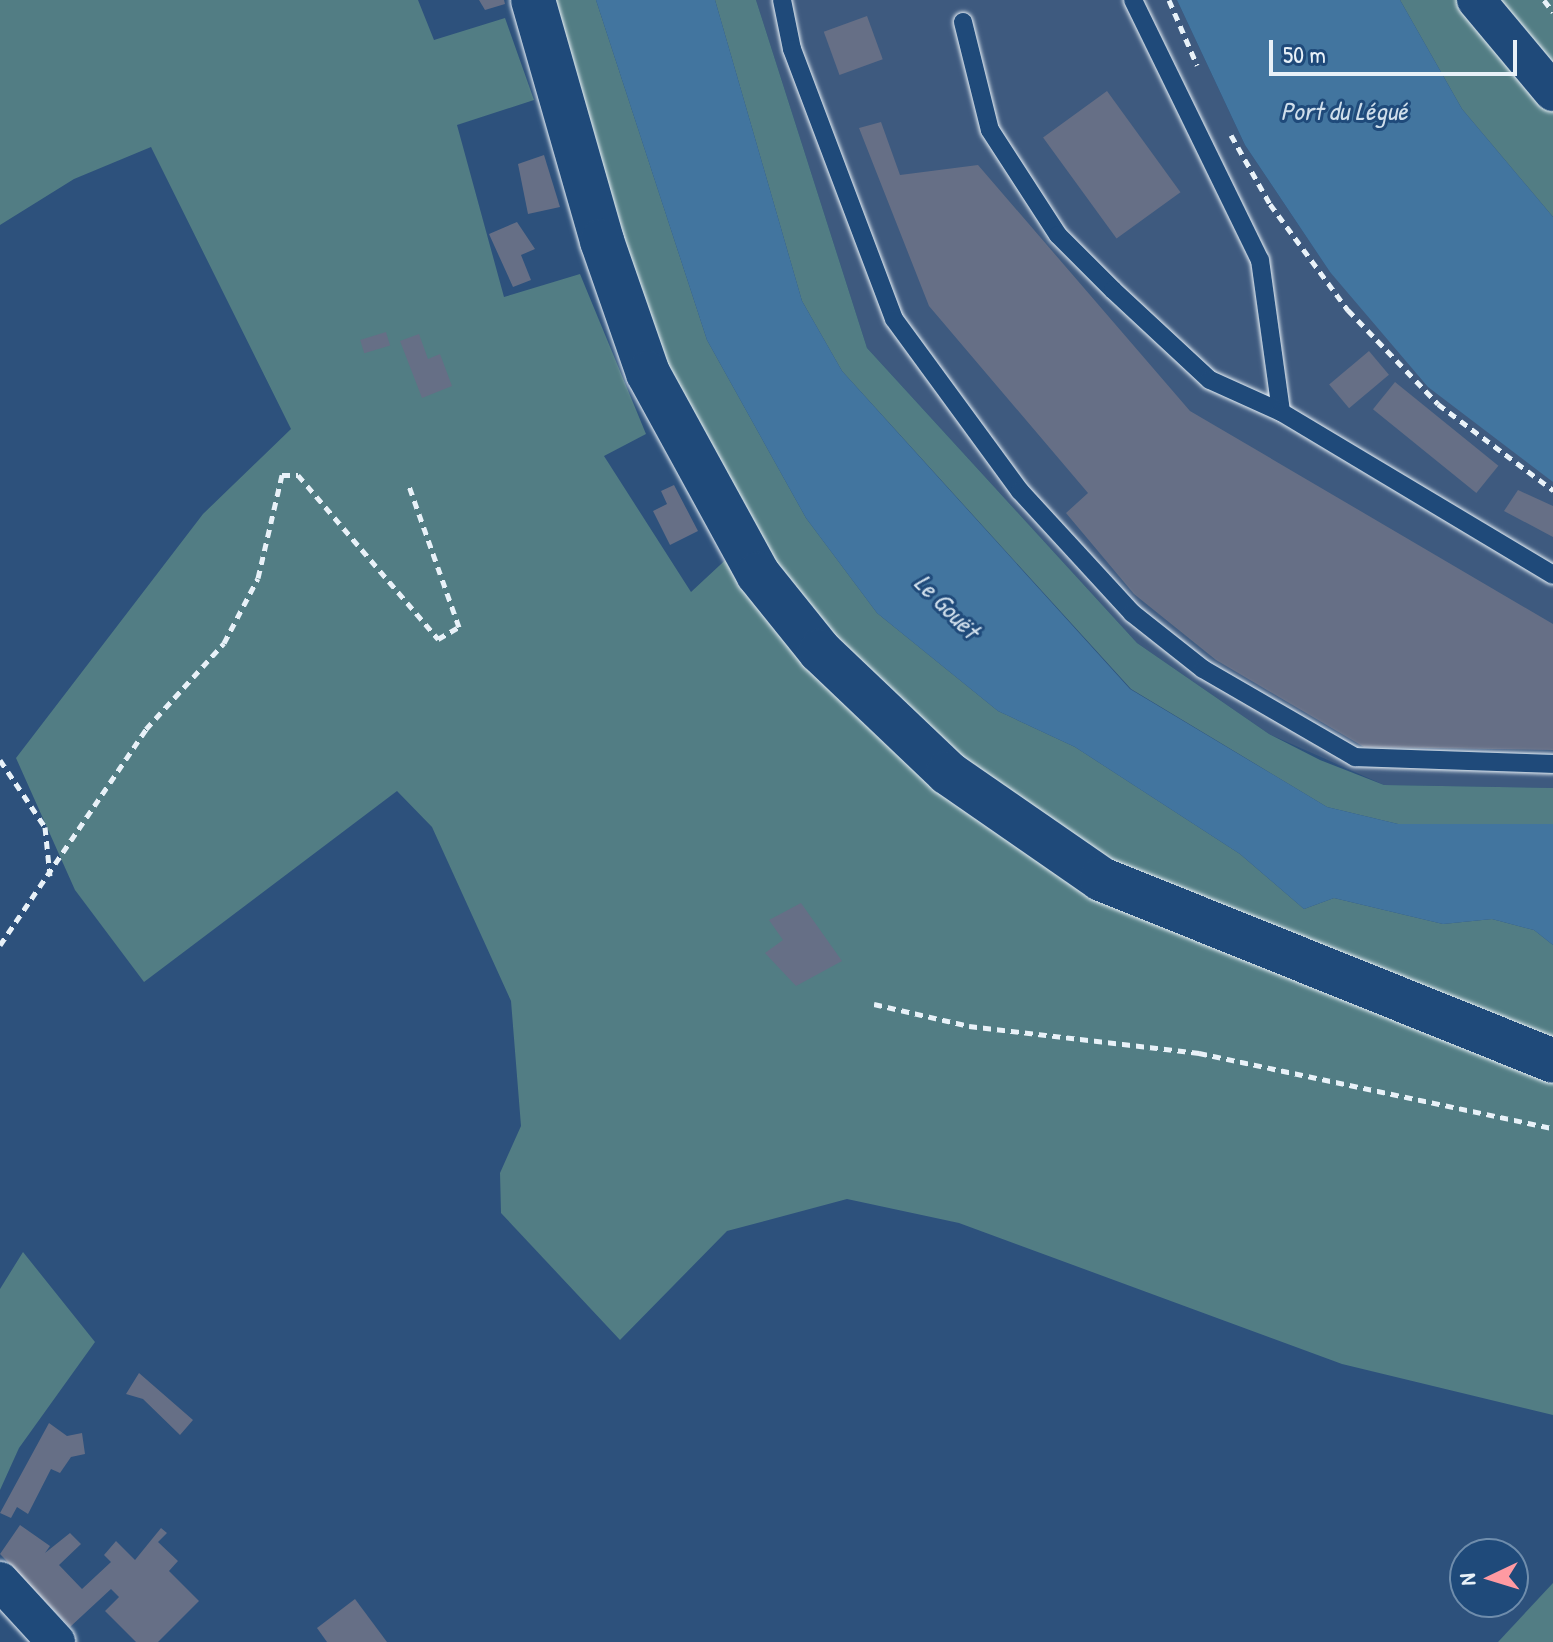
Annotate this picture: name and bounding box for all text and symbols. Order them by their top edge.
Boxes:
scale bar [1273,24,1521,74]
text: 50 m [1283,38,1326,70]
water label: Port du Légué [1281,95,1407,127]
water label: Le Gouët [908,567,986,645]
north arrow [1449,1538,1529,1618]
text: N [1452,1573,1482,1586]

